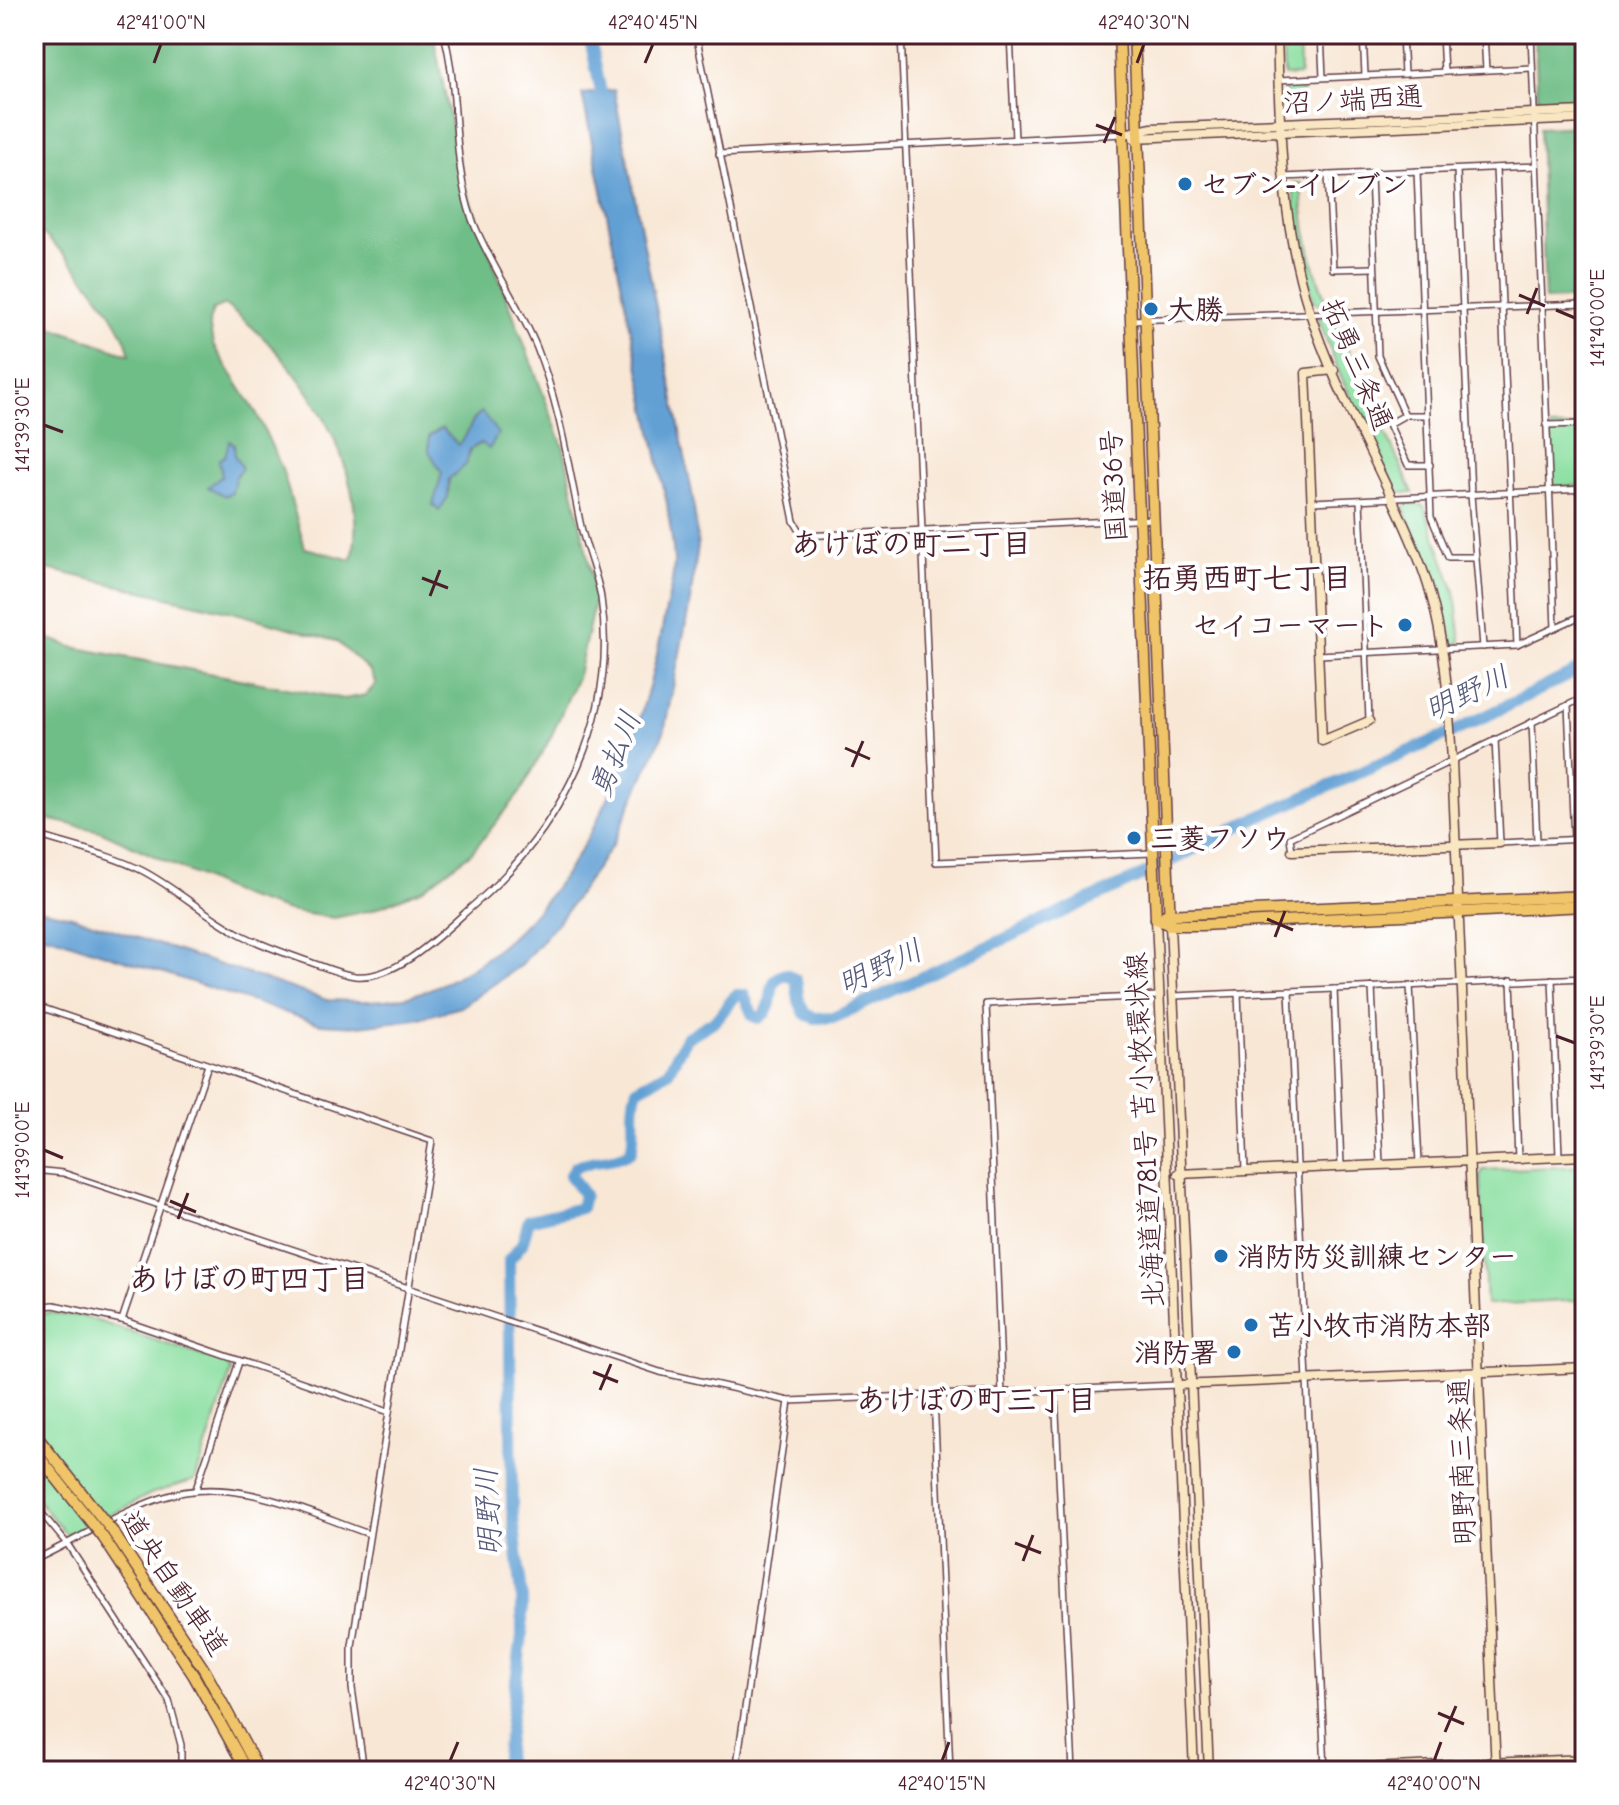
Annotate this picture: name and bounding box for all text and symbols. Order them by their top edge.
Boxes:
text: 42°41'00"N [116,11,206,34]
text: 42°40'45"N [608,11,698,34]
text: 42°40'30"N [1098,11,1190,34]
street label: 沼ノ端西通 [1282,80,1424,120]
place label: セブン-イレブン [1201,169,1408,201]
marker: セブン-イレブン [1176,175,1194,193]
text: 141°40'00"E [1586,269,1609,367]
place label: 大勝 [1167,294,1223,326]
street label: 拓勇三条通 [1315,294,1399,435]
marker: 大勝 [1142,300,1160,318]
text: 141°39'30"E [11,378,34,472]
street label: 国道36号 [1095,429,1133,543]
district label: あけぼの町二丁目 [791,527,1031,562]
district label: 拓勇西町七丁目 [1142,561,1352,596]
place label: セイコーマート [1192,610,1389,642]
marker: セイコーマート [1396,616,1414,634]
water label: 明野川 [1419,659,1515,728]
water label: 勇払川 [582,706,649,802]
place label: 三菱フソウ [1150,823,1290,855]
marker: 三菱フソウ [1125,829,1143,847]
water label: 明野川 [832,933,928,1002]
street label: 北海道道781号 苫小牧環状線 [1120,951,1170,1309]
text: 141°39'30"E [1586,996,1609,1090]
text: 141°39'00"E [11,1102,34,1199]
place label: 消防防災訓練センター [1237,1241,1517,1273]
marker: 消防防災訓練センター [1212,1247,1230,1265]
district label: あけぼの町四丁目 [129,1262,369,1297]
place label: 苫小牧市消防本部 [1267,1310,1491,1342]
marker: 苫小牧市消防本部 [1242,1316,1260,1334]
place label: 消防署 [1134,1337,1218,1369]
marker: 消防署 [1225,1343,1243,1361]
street label: 明野南三条通 [1443,1377,1481,1546]
district label: あけぼの町三丁目 [856,1383,1096,1418]
water label: 明野川 [469,1466,508,1558]
street label: 道央自動車道 [114,1505,234,1662]
text: 42°40'30"N [404,1772,496,1795]
text: 42°40'15"N [898,1772,986,1795]
text: 42°40'00"N [1387,1772,1481,1795]

